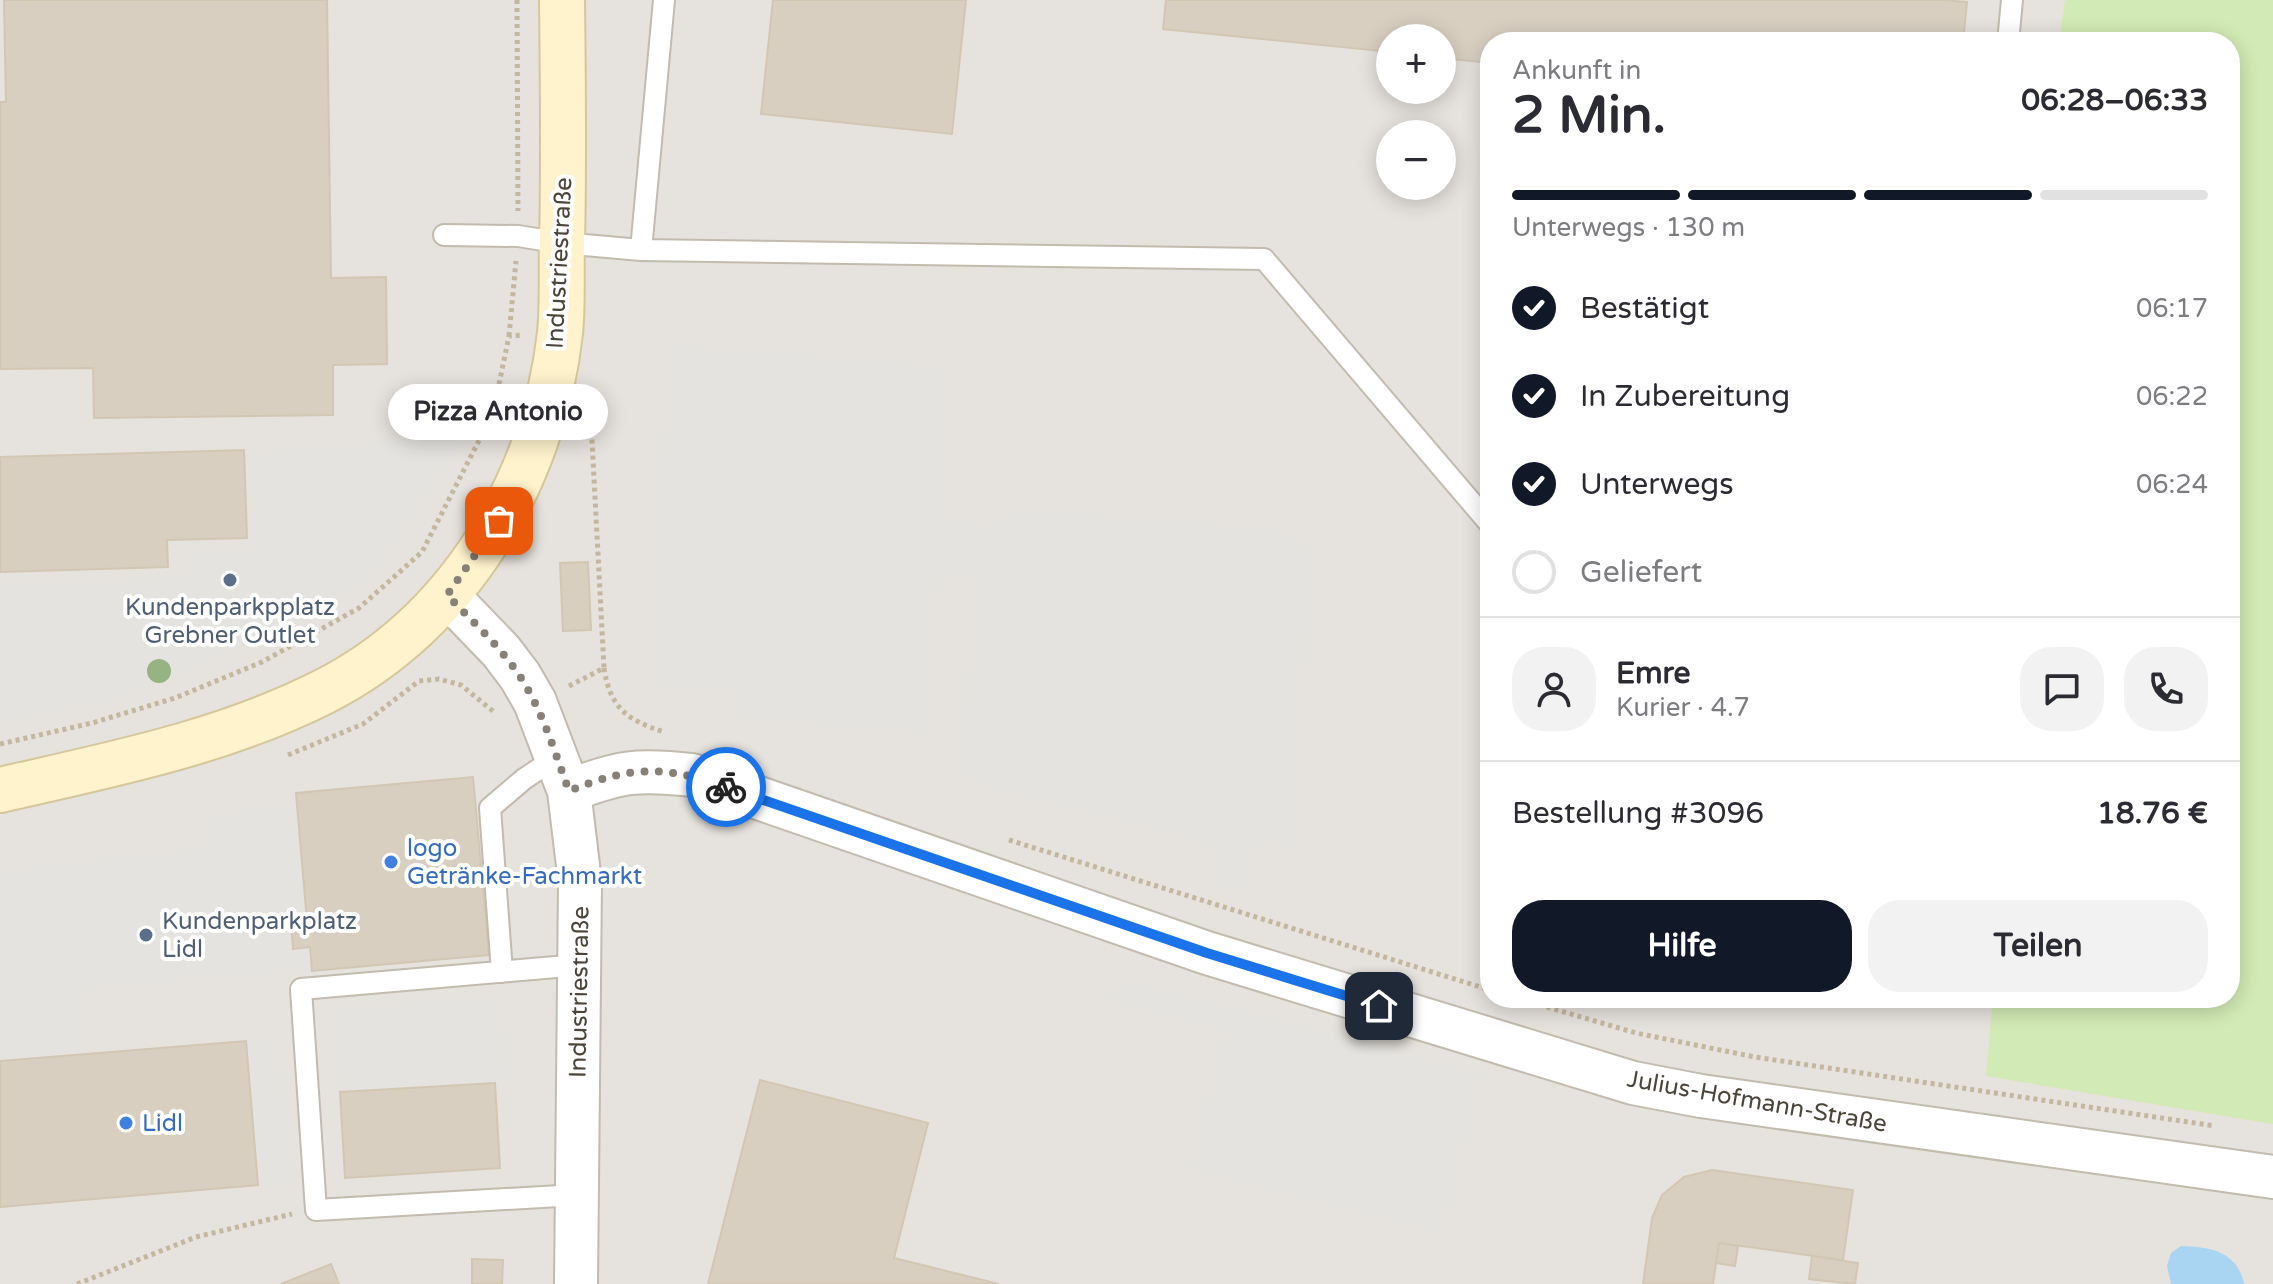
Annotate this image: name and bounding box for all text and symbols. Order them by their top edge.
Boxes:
map controls [1376,24,1456,200]
button: + [1376,24,1456,104]
text: Ankunft in [1512,55,1641,86]
text: 06:28–06:33 [2021,82,2208,119]
text: 2 Min. [1512,84,1666,147]
button: − [1376,120,1456,200]
street label: Industriestraße [541,176,578,350]
text: Unterwegs · 130 m [1512,212,1745,243]
icon: check [1512,286,1556,330]
text: Bestätigt [1580,290,1709,327]
text: 06:17 [2136,293,2208,324]
icon: check [1512,374,1556,418]
text: In Zubereitung [1580,378,1790,415]
text: 06:22 [2136,381,2208,412]
callout: Pizza Antonio [389,385,609,441]
text: Pizza Antonio [413,396,583,427]
icon: check [1512,462,1556,506]
text: Unterwegs [1580,466,1734,503]
text: 06:24 [2136,469,2208,500]
pin [465,487,533,555]
icon: bag [477,499,521,543]
text: Geliefert [1580,554,1702,591]
marker: Kundenparkpplatz Grebner Outlet [221,571,239,589]
place label: Kundenparkpplatz Grebner Outlet [125,593,335,650]
button: person [1512,647,1596,731]
button: chat [2020,647,2104,731]
button: phone [2124,647,2208,731]
text: Emre [1616,655,1691,692]
text: Kurier · 4.7 [1616,692,1750,723]
courier [686,747,766,827]
icon: bike [704,765,748,809]
text: Bestellung #3096 [1512,795,1764,832]
text: 18.76 € [2097,795,2208,832]
place label: logo Getränke-Fachmarkt [407,834,642,891]
marker: logo Getränke-Fachmarkt [382,853,400,871]
button: Hilfe [1512,900,1852,992]
button: Teilen [1868,900,2208,992]
street label: Industriestraße [564,906,595,1078]
place label: Kundenparkplatz Lidl [162,907,357,964]
marker: Kundenparkplatz Lidl [137,926,155,944]
pin [1345,972,1413,1040]
icon: home [1357,984,1401,1028]
street label: Julius-Hofmann-Straße [1625,1064,1889,1139]
place label: Lidl [142,1109,183,1138]
marker: Lidl [117,1114,135,1132]

